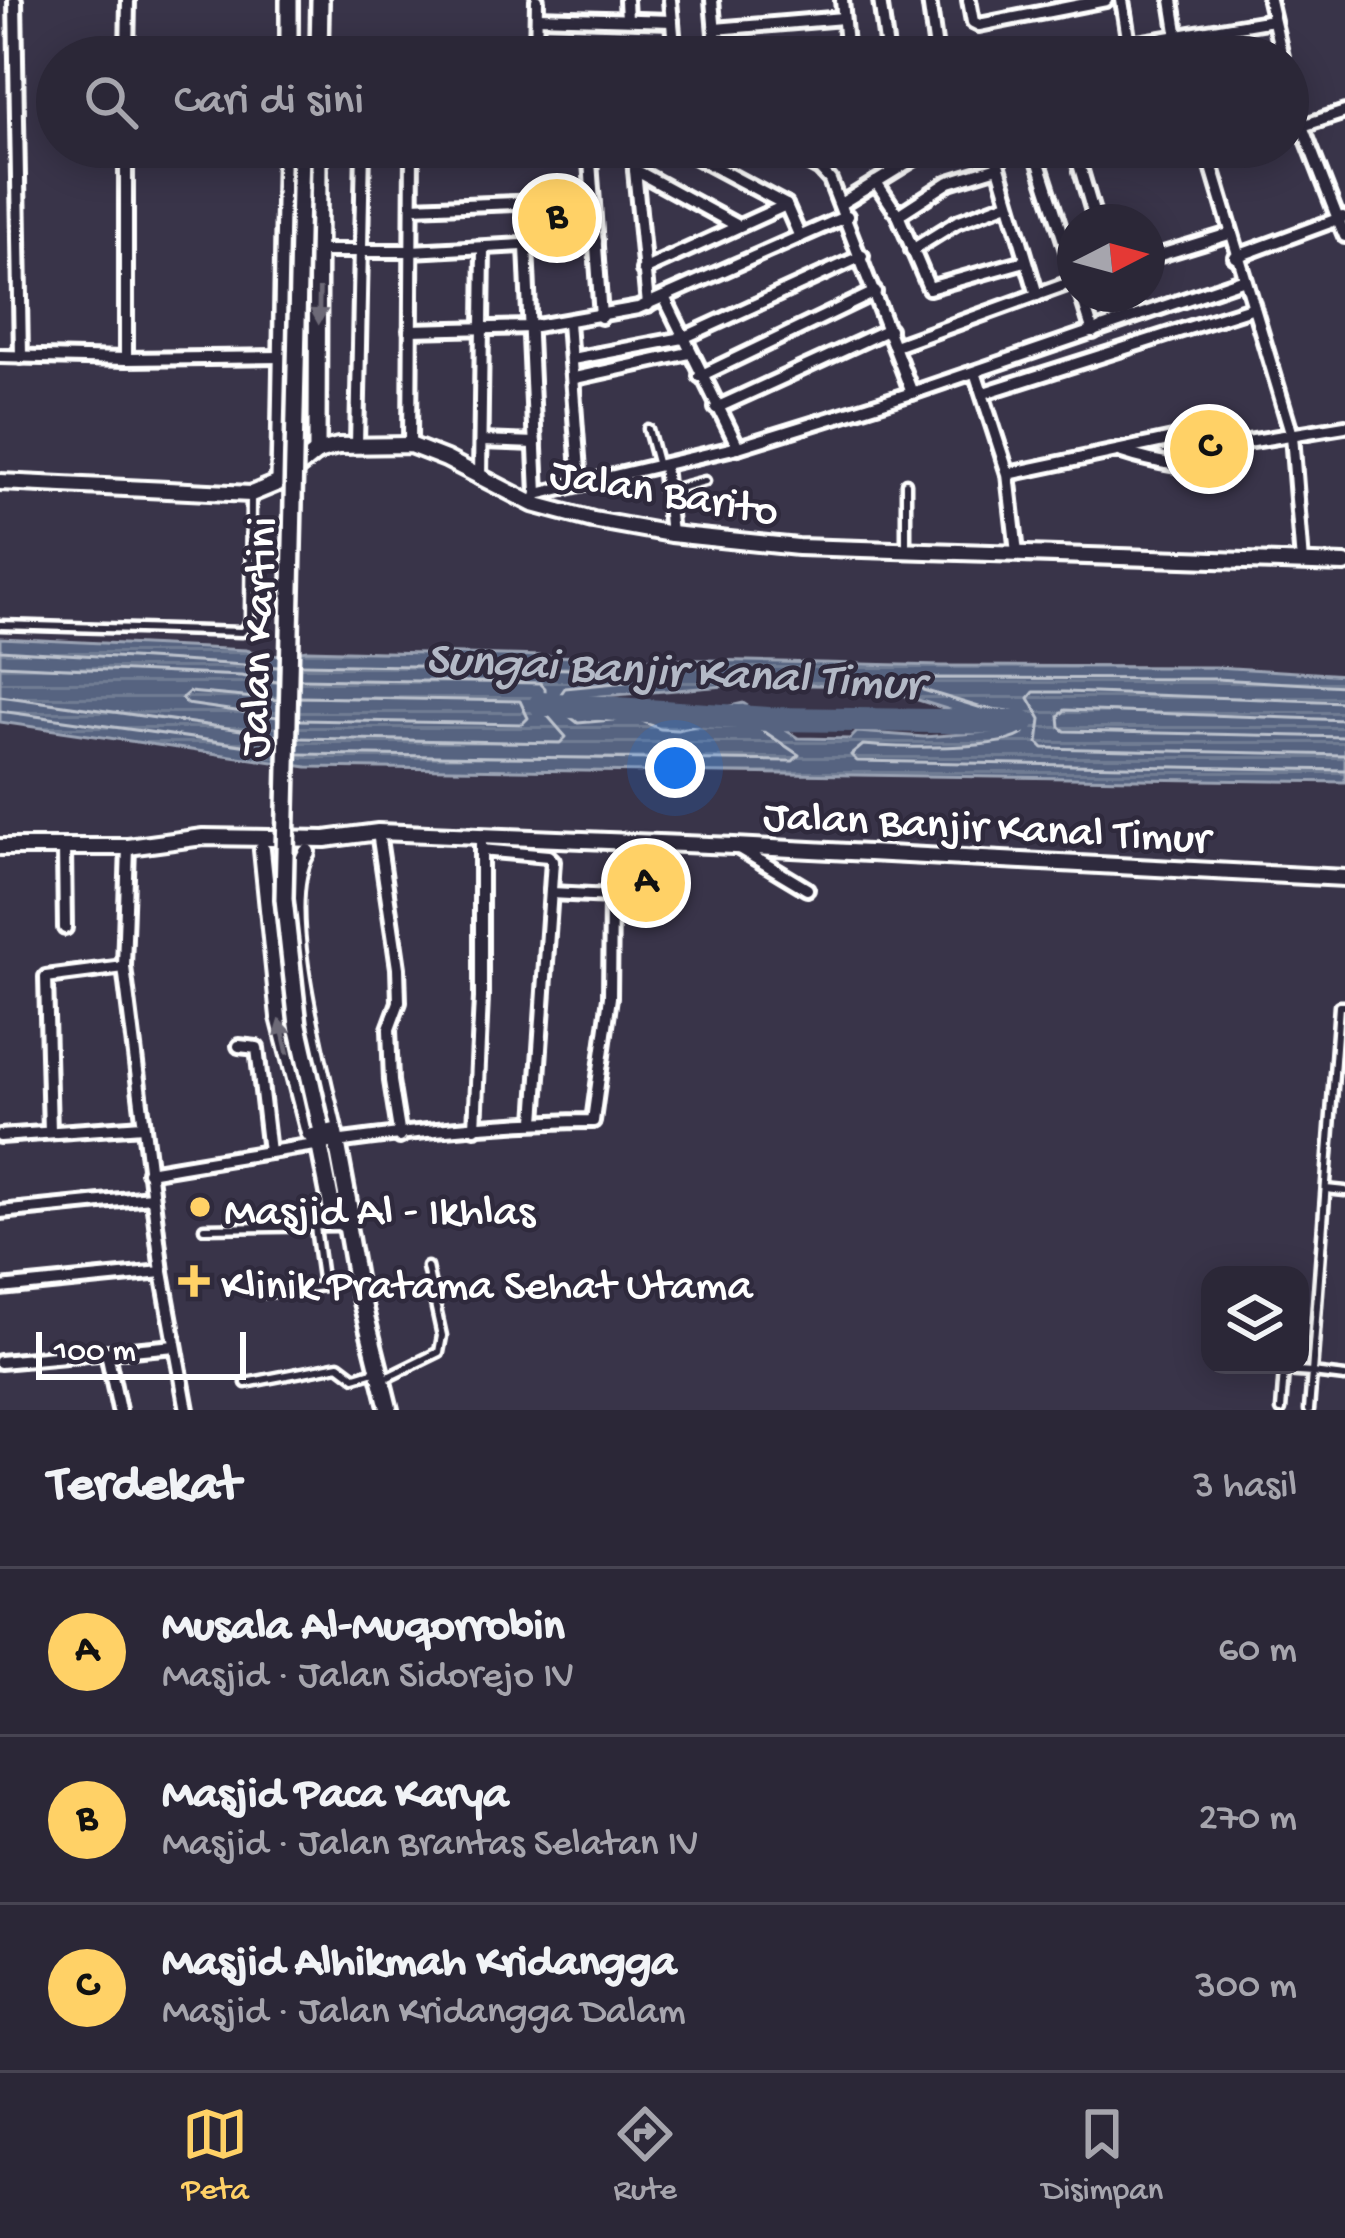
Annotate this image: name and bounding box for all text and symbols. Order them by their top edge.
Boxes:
search box [36,36,1309,168]
icon: search [78,69,144,135]
text: Cari di sini [174,76,364,129]
pin: B [518,173,596,263]
north arrow [1057,204,1165,312]
one-way arrow [309,288,329,326]
pin: C [1170,404,1248,494]
street label: Jalan Barito [545,449,782,542]
street label: Jalan Kartini [231,516,292,758]
water label: Sungai Banjir Kanal Timur [424,634,932,717]
your location [645,738,705,798]
street label: Jalan Banjir Kanal Timur [762,792,1215,869]
pin: A [607,838,685,928]
one-way arrow [273,1018,292,1055]
place label: Masjid Al - Ikhlas [224,1188,536,1241]
marker: Masjid Al - Ikhlas [187,1194,213,1220]
place label: Klinik Pratama Sehat Utama [221,1262,755,1315]
marker: Klinik Pratama Sehat Utama [178,1265,210,1297]
map controls [1201,1266,1309,1374]
button: layers [1201,1266,1309,1374]
scale bar [36,1326,246,1379]
text: 100 m [54,1334,136,1372]
text: Terdekat [48,1458,240,1518]
text: 3 hasil [1194,1465,1297,1511]
text: Musala Al-Muqorrobin [162,1602,565,1655]
text: A [75,1629,99,1675]
text: 60 m [1218,1629,1297,1675]
text: Masjid · Jalan Sidorejo IV [162,1655,574,1701]
text: Masjid Paca Karya [162,1770,508,1823]
text: B [77,1797,97,1843]
text: 270 m [1199,1797,1297,1843]
text: Masjid · Jalan Brantas Selatan IV [162,1823,699,1869]
text: Masjid Alhikmah Kridangga [162,1938,676,1991]
text: C [76,1965,98,2011]
text: 300 m [1196,1965,1297,2011]
text: Masjid · Jalan Kridangga Dalam [162,1991,686,2037]
tab: Peta [182,2101,249,2211]
tab: Rute [612,2101,678,2211]
tab: Disimpan [1042,2101,1163,2211]

